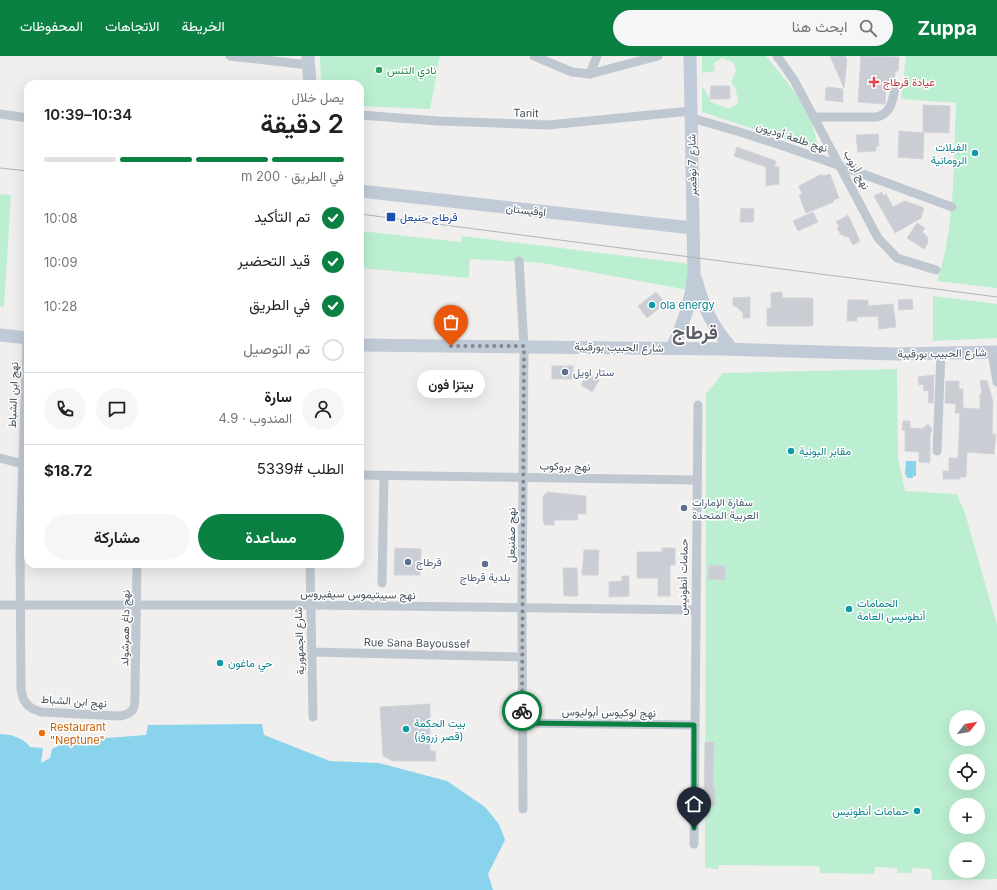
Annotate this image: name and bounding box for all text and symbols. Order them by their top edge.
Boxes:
search box [613,10,893,46]
text: المحفوظات [20,17,83,34]
text: الاتجاهات [105,17,159,34]
text: الخريطة [181,17,225,34]
text: ابحث هنا [792,17,847,36]
icon: search [857,17,879,39]
text: Zuppa [917,17,977,40]
place label: نادي التنس [387,63,436,80]
marker: نادي التنس [374,65,384,75]
place label: عيادة قرطاج [883,75,935,90]
marker: عيادة قرطاج [868,76,880,88]
text: يصل خلال [292,89,344,105]
text: 10:34–10:39 [44,105,132,124]
street label: Tanit [513,106,539,120]
text: 2 دقيقة [260,108,344,139]
street label: نهج طلعة أوديون [754,119,829,156]
street label: شارع 7 نوفمبر [684,134,701,197]
place label: الفيلات الرومانية [931,140,967,167]
street label: نهج أرنوب [840,148,873,193]
marker: الفيلات الرومانية [970,148,980,158]
text: في الطريق · 200 m [241,168,344,184]
street label: اوقيستان [505,201,547,219]
text: تم التأكيد [254,207,310,226]
icon: check [322,207,344,229]
text: 10:08 [44,210,77,226]
place label: قرطاج حنبعل [400,210,457,225]
marker: قرطاج حنبعل [385,211,397,223]
text: قيد التحضير [237,251,310,270]
icon: check [322,251,344,273]
text: 10:09 [44,254,78,270]
text: في الطريق [249,295,310,314]
icon: check [322,295,344,317]
text: 10:28 [44,298,77,314]
place label: ola energy [660,298,715,312]
marker: ola energy [647,300,657,310]
pin [434,305,468,346]
icon: bag [440,311,462,333]
district label: قرطاج [672,321,718,345]
text: تم التوصيل [243,339,310,358]
street label: شارع الحبيب بورقيبة [574,339,664,356]
street label: شارع الحبيب بورقيبة [897,345,987,362]
street label: نهج ابن الشباط [5,362,22,428]
place label: ستار اويل [573,365,615,379]
marker: ستار اويل [560,367,570,377]
callout: بيتزا فون [417,370,485,398]
text: بيتزا فون [428,376,474,392]
text: سارة [264,387,292,406]
button: phone [44,388,86,430]
button: chat [96,388,138,430]
button: person [302,388,344,430]
text: المندوب · 4.9 [219,410,292,426]
place label: مقابر البونية [799,444,851,458]
marker: مقابر البونية [786,446,796,456]
text: الطلب #5339 [257,459,344,478]
street label: نهج بروكوب [539,459,591,474]
text: $18.72 [44,461,93,480]
place label: سفارة الإمارات العربية المتحدة [692,495,758,522]
marker: سفارة الإمارات العربية المتحدة [679,503,689,513]
street label: نهج صفنبعل [504,507,519,563]
button: مشاركة [44,514,190,560]
button: مساعدة [198,514,344,560]
street label: حمامات أنطونيس [675,539,691,615]
place label: قرطاج [416,555,442,570]
marker: قرطاج [403,557,413,567]
marker: بلدية قرطاج [480,559,490,569]
place label: بلدية قرطاج [460,570,510,585]
street label: نهج سيبتيموس سيفيروس [300,586,416,603]
street label: نهج داغ همرشولد [117,590,134,666]
place label: الحمامات أنطونيس العامة [857,596,926,623]
marker: الحمامات أنطونيس العامة [844,604,854,614]
street label: شارع الجمهورية [291,606,308,675]
street label: Rue Sana Bayoussef [364,635,470,651]
place label: حي ماغون [228,656,272,673]
marker: حي ماغون [215,658,225,668]
courier [502,691,542,731]
street label: نهج ابن الشباط [41,692,107,711]
icon: bike [511,700,533,722]
street label: نهج لوكيوس أبوليوس [562,704,656,721]
north arrow [949,710,985,746]
map controls [949,710,985,878]
place label: بيت الحكمة (قصر زروق) [414,716,465,743]
place label: Restaurant "Neptune" [50,720,106,747]
marker: بيت الحكمة (قصر زروق) [401,724,411,734]
marker: Restaurant "Neptune" [37,728,47,738]
button: locate [949,754,985,790]
pin [677,787,711,828]
icon: home [683,793,705,815]
button: + [949,798,985,834]
place label: حمامات أنطونيس [832,804,909,818]
marker: حمامات أنطونيس [912,806,922,816]
button: − [949,842,985,878]

